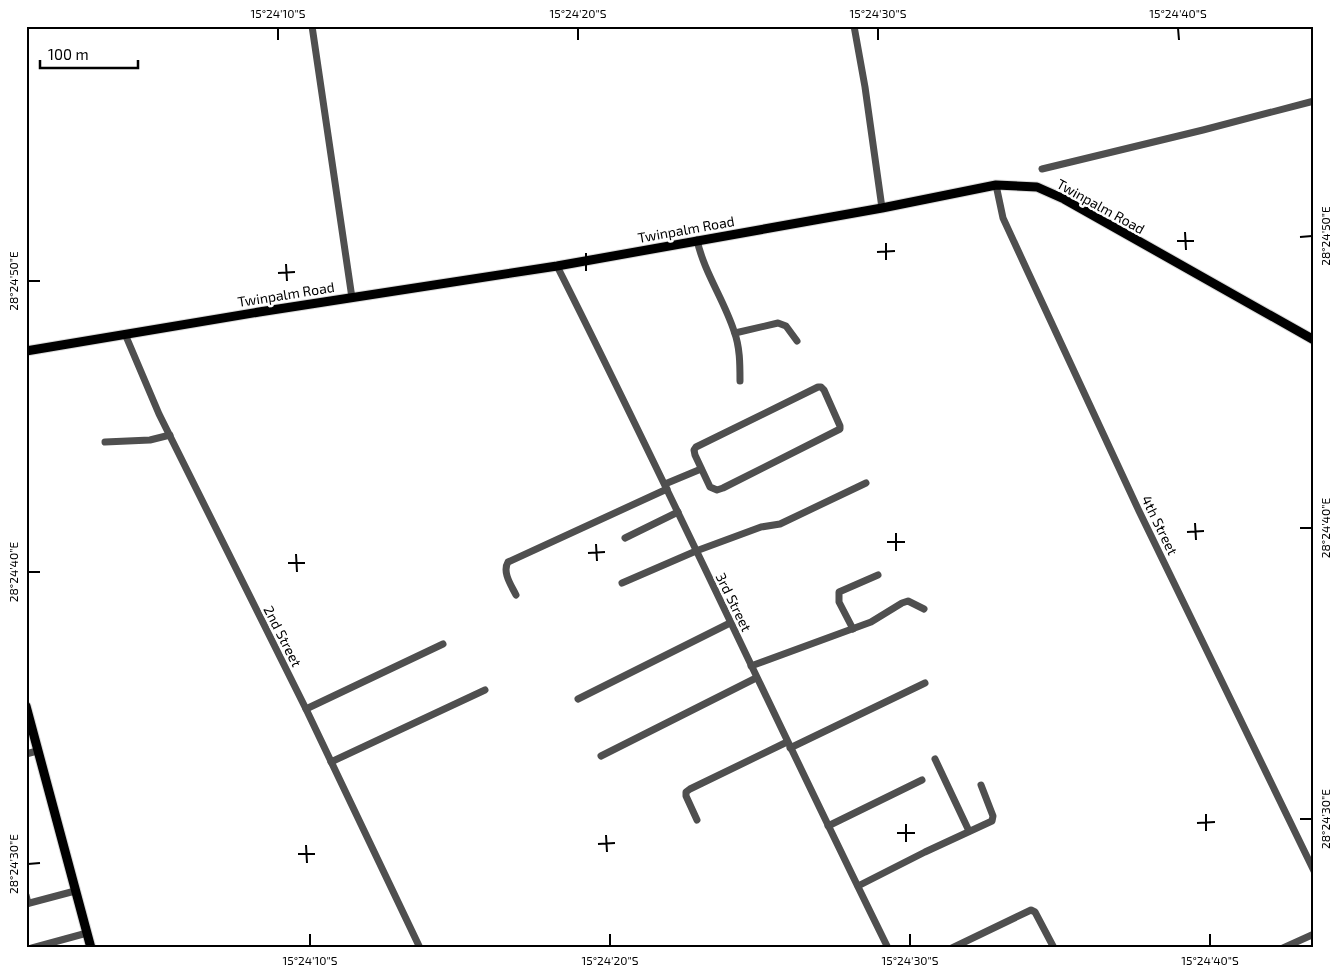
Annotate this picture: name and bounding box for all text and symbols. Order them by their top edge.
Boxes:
text: 15°24'10"S [250,6,306,20]
text: 15°24'20"S [549,6,607,20]
text: 15°24'30"S [849,6,907,20]
text: 15°24'40"S [1149,6,1207,20]
scale bar [40,38,138,70]
text: 100 m [48,45,89,63]
street label: Twinpalm Road [1054,175,1148,237]
text: 28°24'50"E [1318,206,1332,266]
street label: Twinpalm Road [636,212,736,246]
text: 28°24'50"E [6,251,20,311]
street label: Twinpalm Road [236,278,336,310]
street label: 4th Street [1138,492,1182,558]
text: 28°24'40"E [1318,498,1332,558]
text: 28°24'40"E [6,542,20,602]
street label: 3rd Street [712,570,756,634]
street label: 2nd Street [260,603,306,669]
text: 28°24'30"E [1318,789,1332,849]
text: 28°24'30"E [6,834,20,894]
text: 15°24'10"S [282,953,338,967]
text: 15°24'20"S [581,953,639,967]
text: 15°24'30"S [881,953,939,967]
text: 15°24'40"S [1181,953,1239,967]

